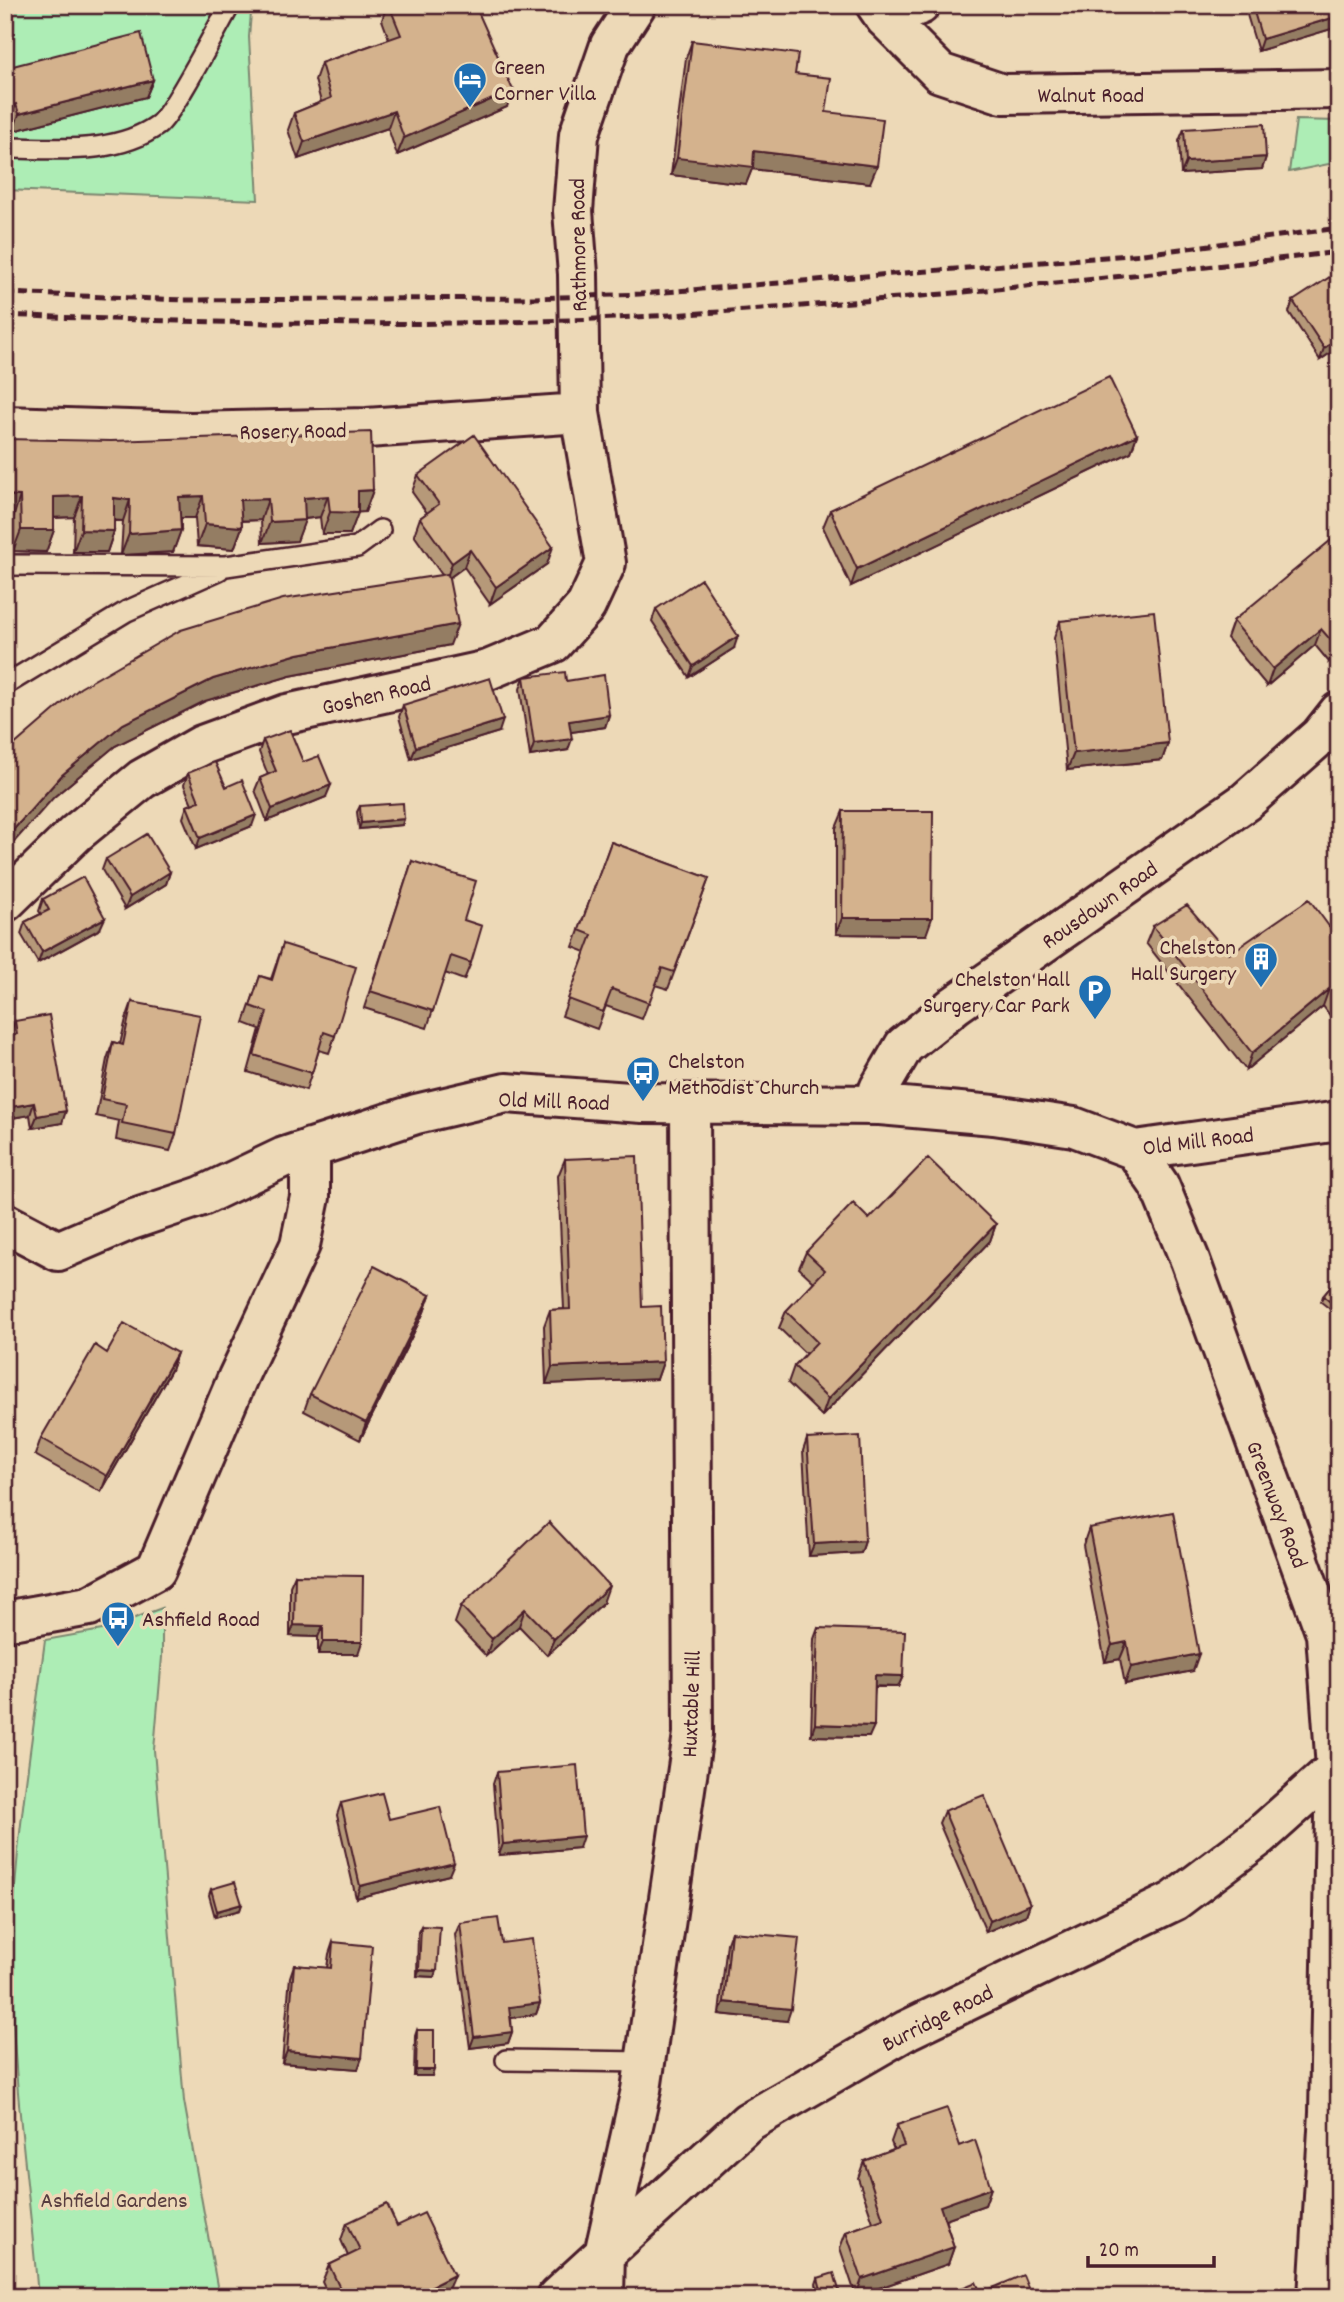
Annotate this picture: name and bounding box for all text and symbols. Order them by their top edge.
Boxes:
place label: Green Corner Villa [494,53,597,112]
hotel icon: Green Corner Villa [451,60,489,109]
street label: Walnut Road [1038,81,1144,114]
street label: Rathmore Road [563,178,598,312]
street label: Rosery Road [239,416,347,451]
street label: Goshen Road [319,669,435,726]
street label: Rousdown Road [1036,854,1166,959]
place label: Chelston Hall Surgery [1131,933,1237,992]
building icon: Chelston Hall Surgery [1242,940,1280,989]
place label: Chelston Hall Surgery Car Park [923,965,1071,1024]
parking icon: Chelston Hall Surgery Car Park [1076,972,1114,1021]
place label: Chelston Methodist Church [668,1047,819,1106]
bus stop icon: Chelston Methodist Church [624,1054,662,1103]
street label: Old Mill Road [498,1085,610,1122]
street label: Old Mill Road [1141,1120,1256,1167]
street label: Greenway Road [1235,1437,1314,1574]
bus stop icon: Ashfield Road [99,1599,137,1648]
place label: Ashfield Road [142,1605,260,1638]
street label: Huxtable Hill [675,1649,712,1758]
street label: Burridge Road [877,1978,1000,2062]
park label: Ashfield Gardens [40,2186,188,2219]
scale bar [1088,2225,1214,2269]
text: 20 m [1099,2237,1139,2267]

